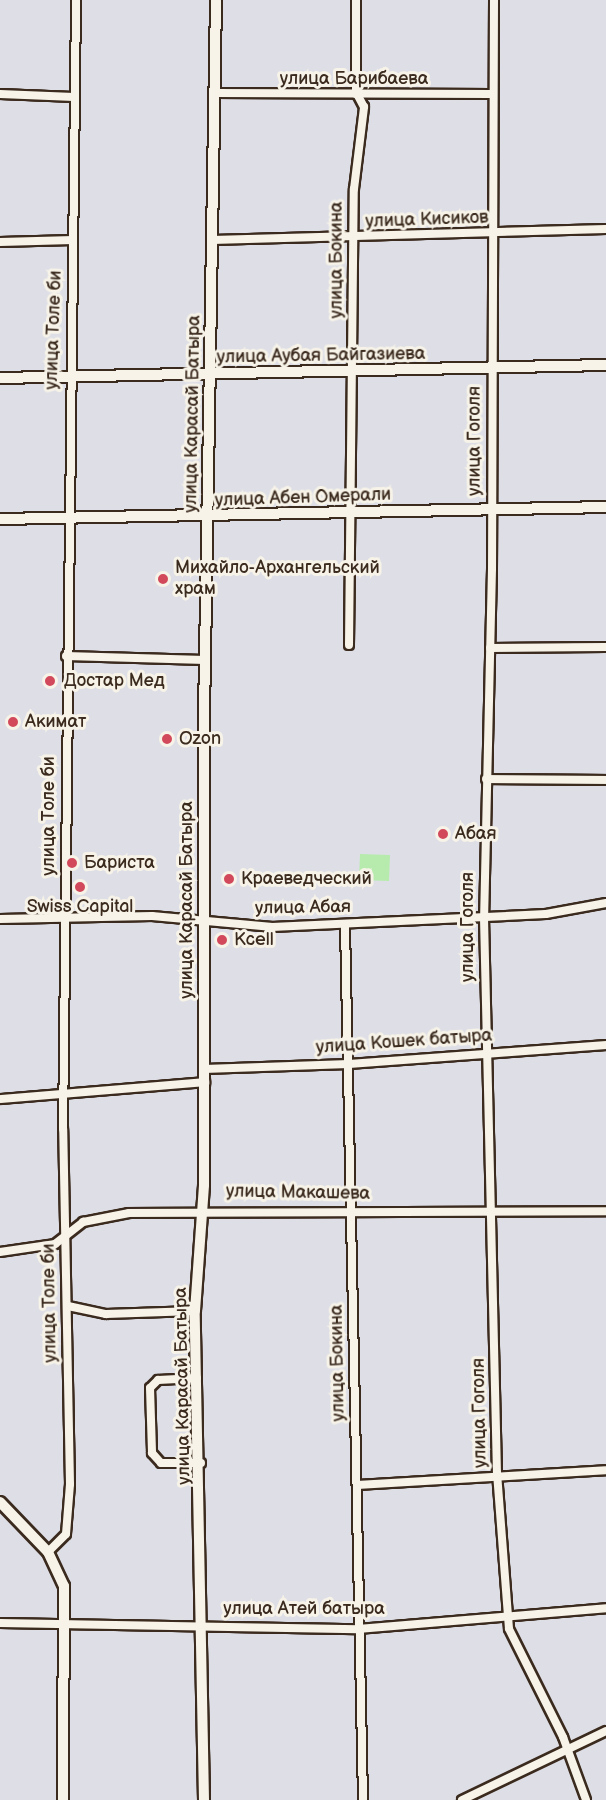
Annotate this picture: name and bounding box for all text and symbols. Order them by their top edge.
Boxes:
street label: улица Барибаева [280,68,428,90]
street label: улица Бокина [326,202,348,318]
street label: улица Кисиков [365,207,489,233]
street label: улица Толе би [41,270,67,390]
street label: улица Карасай Батыра [180,315,206,513]
street label: улица Аубая Байгазиева [217,343,425,369]
street label: улица Гоголя [464,386,486,496]
street label: улица Абен Омерали [214,484,392,512]
place label: Михайло-Архангельский храм [175,558,380,600]
marker: Михайло-Архангельский храм [156,572,170,586]
place label: Достар Мед [64,670,165,692]
marker: Достар Мед [41,672,59,690]
place label: Акимат [25,711,86,733]
marker: Акимат [6,715,20,729]
place label: Ozon [179,728,221,750]
marker: Ozon [160,732,174,746]
street label: улица Толе би [38,756,60,876]
street label: улица Карасай Батыра [176,801,198,999]
place label: Абая [455,823,496,845]
marker: Абая [436,827,450,841]
place label: Бариста [84,852,155,874]
marker: Бариста [65,856,79,870]
place label: Краеведческий [241,868,372,890]
marker: Краеведческий [222,872,236,886]
street label: улица Гоголя [457,872,479,982]
marker: Swiss Capital [73,880,87,894]
place label: Swiss Capital [27,896,133,918]
street label: улица Абая [255,896,351,920]
place label: Kcell [234,929,274,951]
marker: Kcell [215,933,229,947]
street label: улица Кошек батыра [315,1025,493,1059]
street label: улица Макашева [226,1181,370,1205]
street label: улица Толе би [38,1243,62,1363]
street label: улица Карасай Батыра [170,1287,196,1485]
street label: улица Бокина [326,1304,350,1422]
street label: улица Гоголя [468,1358,492,1468]
street label: улица Атей батыра [223,1598,385,1620]

